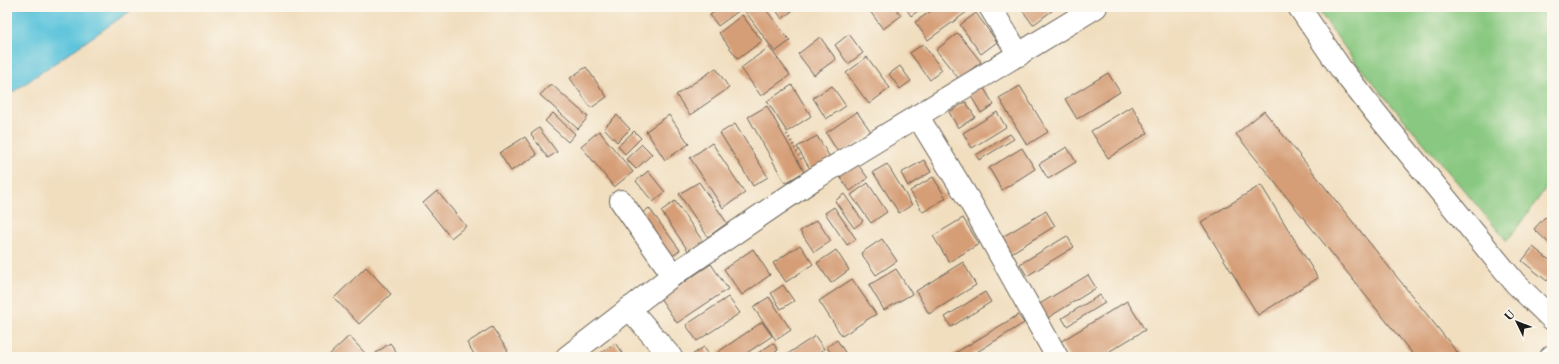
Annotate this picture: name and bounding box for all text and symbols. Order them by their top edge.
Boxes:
north arrow [1497,302,1537,342]
text: U [1502,307,1518,323]

